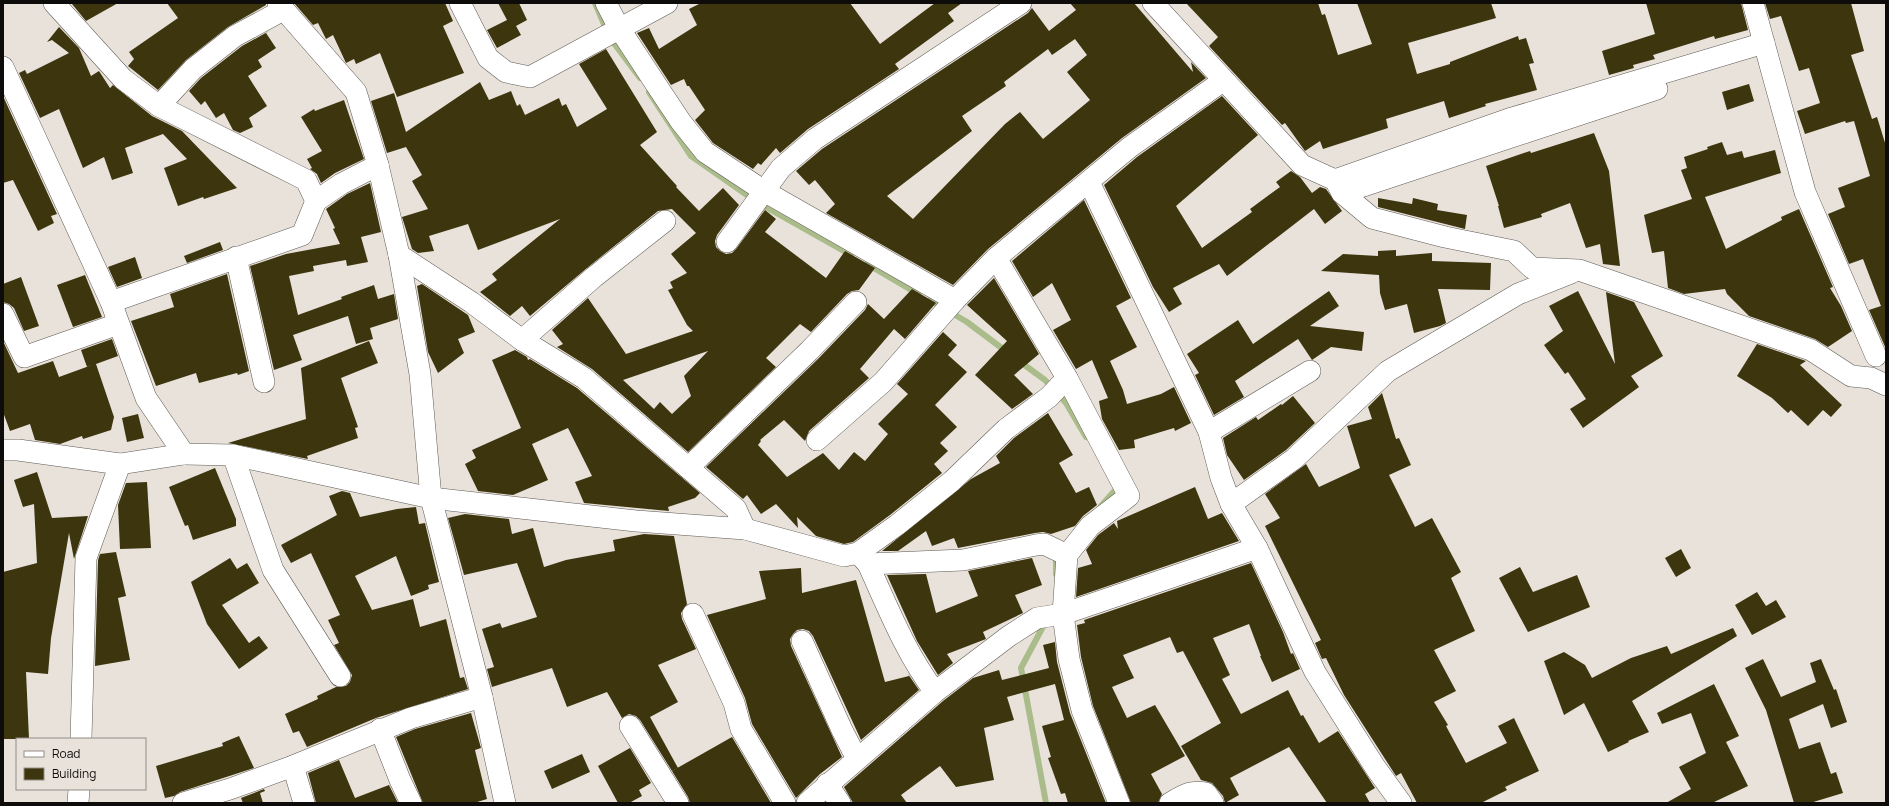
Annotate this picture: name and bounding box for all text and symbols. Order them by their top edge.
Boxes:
legend [16,738,146,790]
text: Road [52,745,80,762]
text: Building [52,765,96,782]

